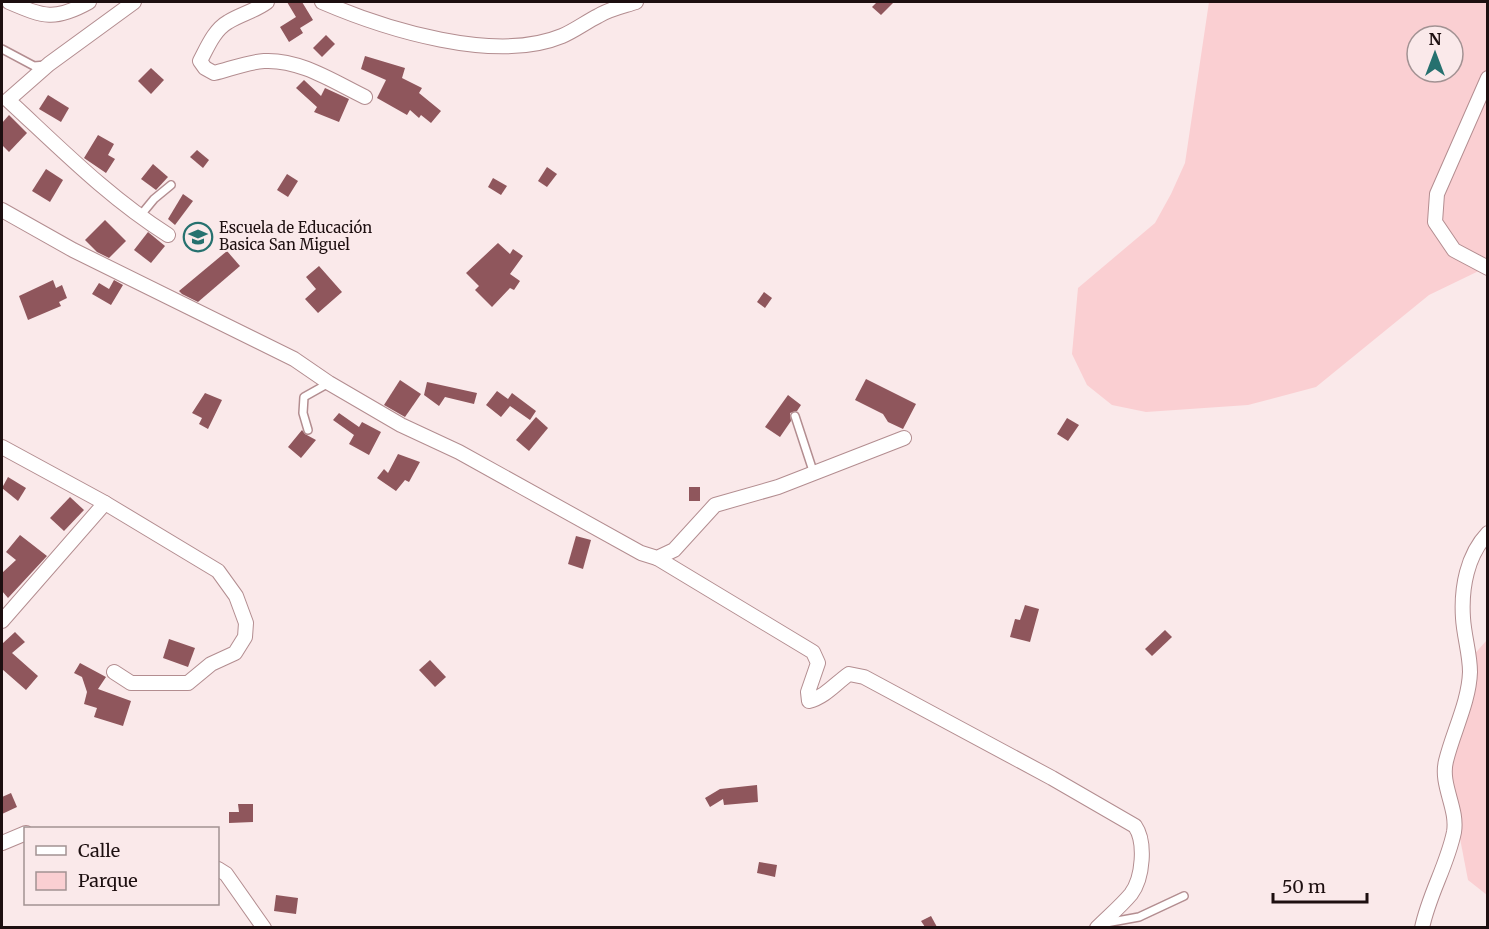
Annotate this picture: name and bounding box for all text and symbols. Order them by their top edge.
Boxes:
north arrow [1405,24,1465,84]
text: N [1429,29,1442,49]
place label: Escuela de Educación Basica San Miguel [219,218,372,254]
school or university icon: Escuela de Educación Basica San Miguel [182,221,214,253]
legend [24,827,219,905]
text: Calle [78,839,120,862]
scale bar [1273,866,1368,904]
text: Parque [78,869,138,892]
text: 50 m [1282,875,1326,898]

